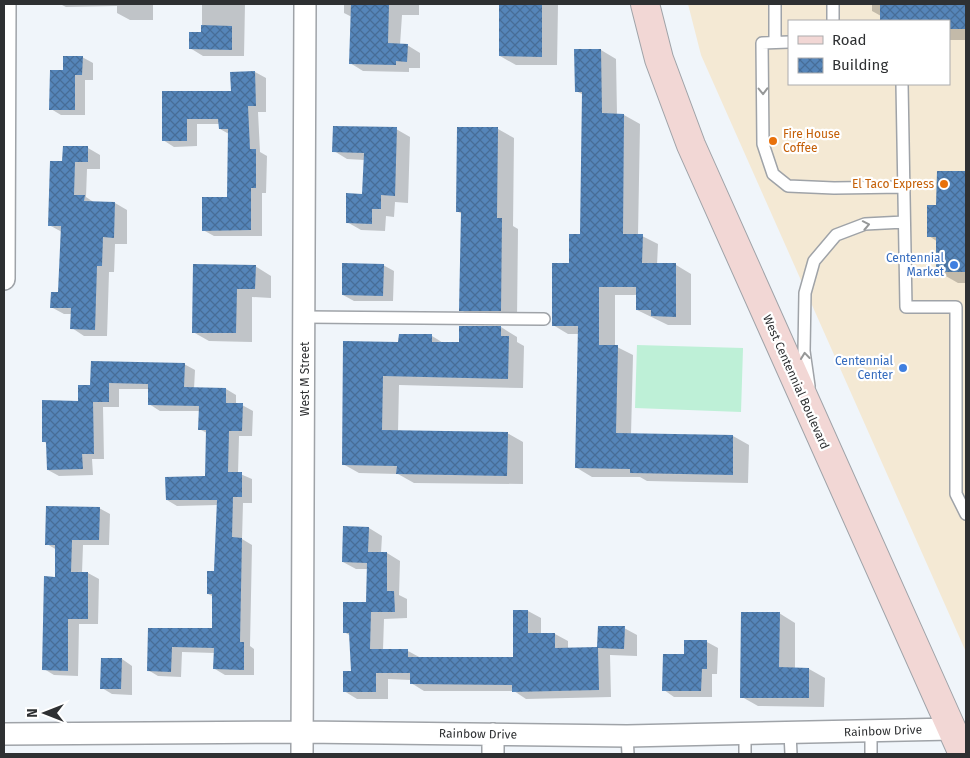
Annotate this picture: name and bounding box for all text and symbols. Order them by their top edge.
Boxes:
legend [788,20,950,85]
text: Road [832,31,867,49]
text: Building [832,56,888,74]
one-way arrow [758,88,768,96]
place label: Fire House Coffee [783,127,840,155]
marker: Fire House Coffee [767,135,779,147]
place label: El Taco Express [852,177,934,191]
marker: El Taco Express [938,178,950,190]
one-way arrow [861,220,870,231]
place label: Centennial Market [886,251,945,279]
marker: Centennial Market [948,259,960,271]
street label: West Centennial Boulevard [760,313,832,451]
street label: West M Street [298,341,312,416]
one-way arrow [800,352,811,360]
place label: Centennial Center [835,354,893,382]
marker: Centennial Center [897,362,909,374]
north arrow [20,688,70,738]
text: N [24,708,41,718]
street label: Rainbow Drive [844,723,922,739]
street label: Rainbow Drive [439,726,517,742]

